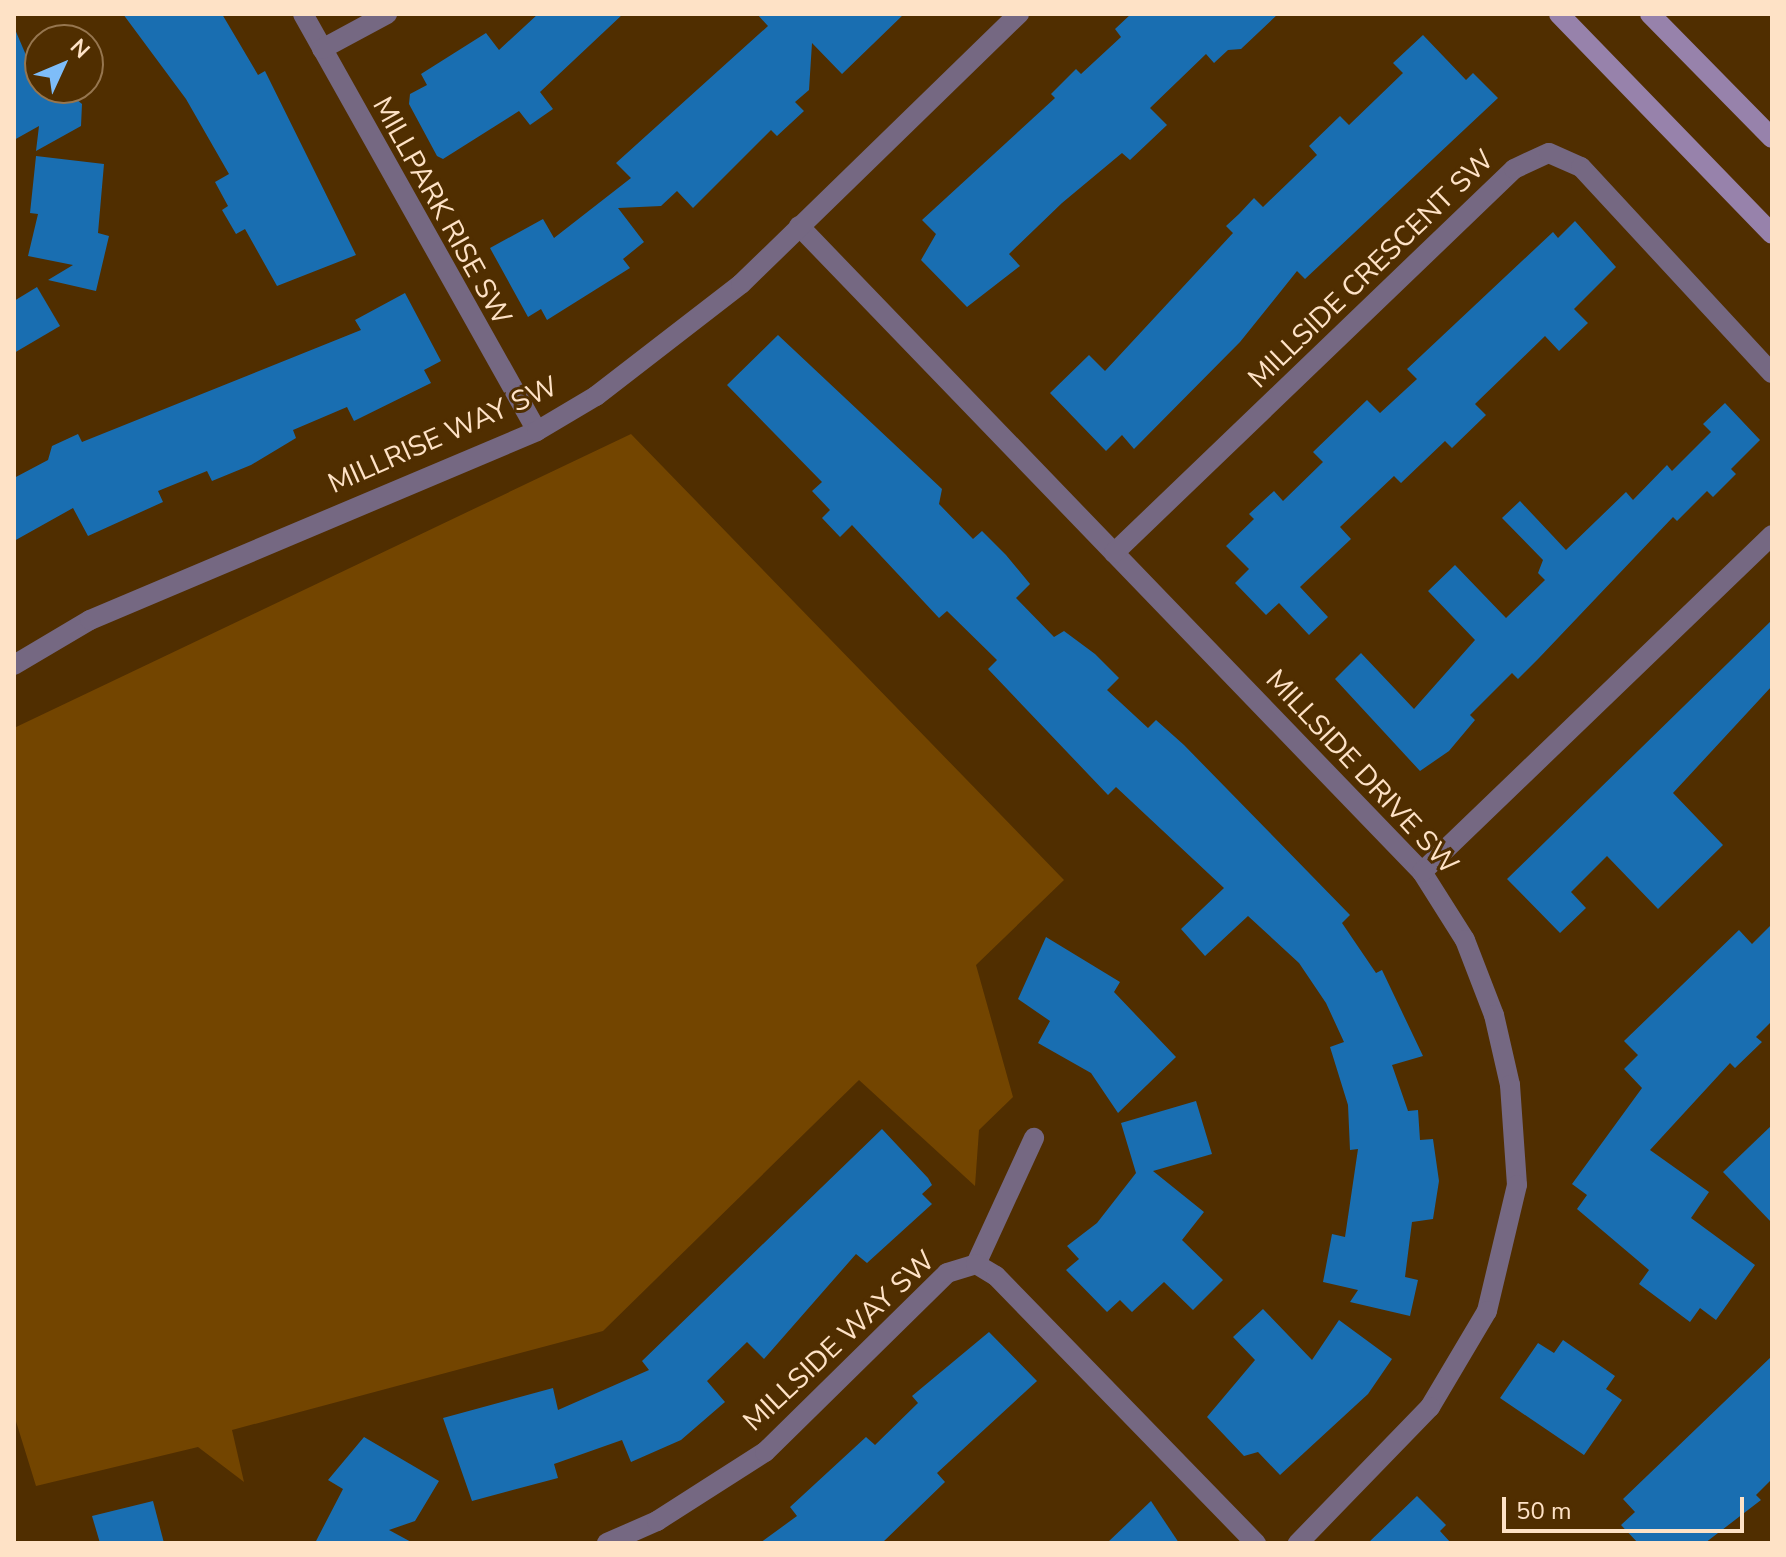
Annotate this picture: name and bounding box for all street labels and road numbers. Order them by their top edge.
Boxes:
street label: MILLPARK RISE SW [365,91,519,331]
street label: MILLSIDE CRESCENT SW [1241,143,1501,395]
street label: MILLRISE WAY SW [323,369,563,501]
street label: MILLSIDE DRIVE SW [1259,663,1465,881]
street label: MILLSIDE WAY SW [736,1244,942,1438]

